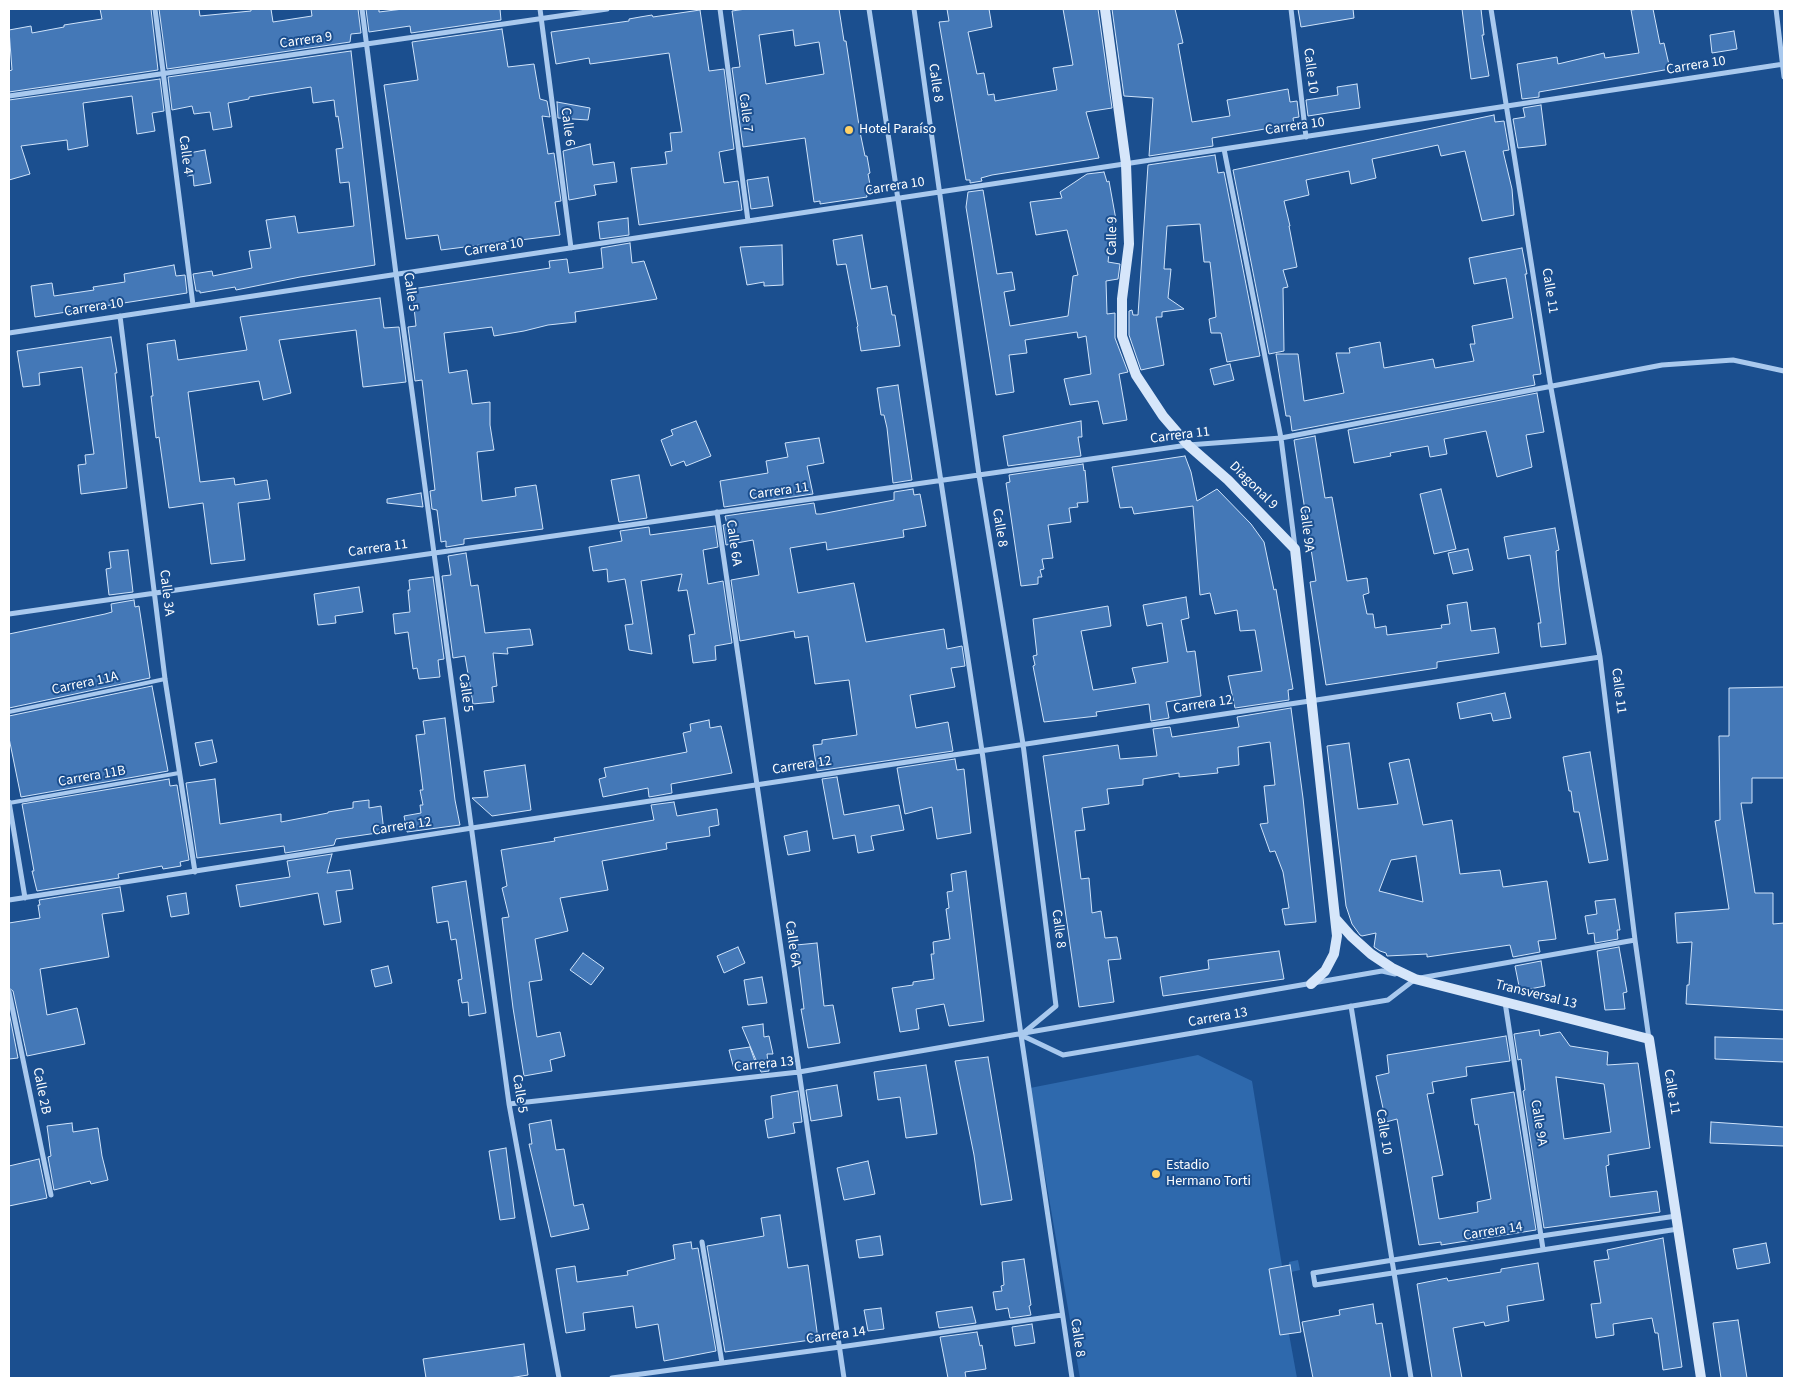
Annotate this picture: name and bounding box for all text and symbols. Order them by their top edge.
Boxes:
street label: Carrera 9 [279,29,333,53]
street label: Calle 10 [1299,47,1321,95]
street label: Carrera 10 [1665,53,1727,79]
street label: Calle 8 [924,63,946,103]
street label: Calle 7 [734,93,756,133]
street label: Calle 6 [556,107,578,147]
street label: Carrera 10 [1264,115,1326,139]
place label: Hotel Paraíso [859,122,936,138]
marker: Hotel Paraíso [843,124,855,136]
street label: Calle 4 [174,135,196,175]
street label: Carrera 10 [864,174,926,200]
street label: Calle 9 [1104,216,1122,256]
street label: Carrera 10 [463,235,525,261]
street label: Calle 11 [1537,267,1561,315]
street label: Calle 5 [399,272,421,312]
street label: Carrera 10 [63,295,125,321]
street label: Carrera 11 [1149,424,1211,448]
street label: Diagonal 9 [1225,458,1281,514]
street label: Carrera 11 [748,480,810,504]
street label: Calle 9A [1295,505,1317,553]
street label: Calle 8 [988,507,1010,549]
street label: Calle 6A [721,519,745,567]
street label: Carrera 11 [347,537,409,561]
street label: Calle 3A [155,569,177,617]
street label: Calle 11 [1607,667,1629,715]
street label: Carrera 11A [50,669,120,699]
street label: Calle 5 [454,673,476,713]
street label: Carrera 12 [1172,692,1234,718]
street label: Carrera 12 [771,753,833,779]
street label: Carrera 11B [57,763,127,791]
street label: Carrera 12 [371,814,433,840]
street label: Calle 8 [1047,909,1069,949]
street label: Calle 6A [780,920,804,968]
street label: Transversal 13 [1494,977,1578,1013]
street label: Carrera 13 [1187,1005,1249,1031]
street label: Carrera 13 [733,1054,795,1076]
street label: Calle 2B [28,1066,54,1116]
street label: Calle 11 [1659,1068,1683,1116]
street label: Calle 5 [508,1073,530,1115]
street label: Calle 9A [1526,1099,1550,1147]
street label: Calle 10 [1371,1108,1395,1156]
place label: Estadio Hermano Torti [1166,1158,1251,1190]
marker: Estadio Hermano Torti [1150,1168,1162,1180]
street label: Carrera 14 [1462,1219,1524,1245]
street label: Calle 8 [1066,1318,1088,1358]
street label: Carrera 14 [805,1324,867,1348]

